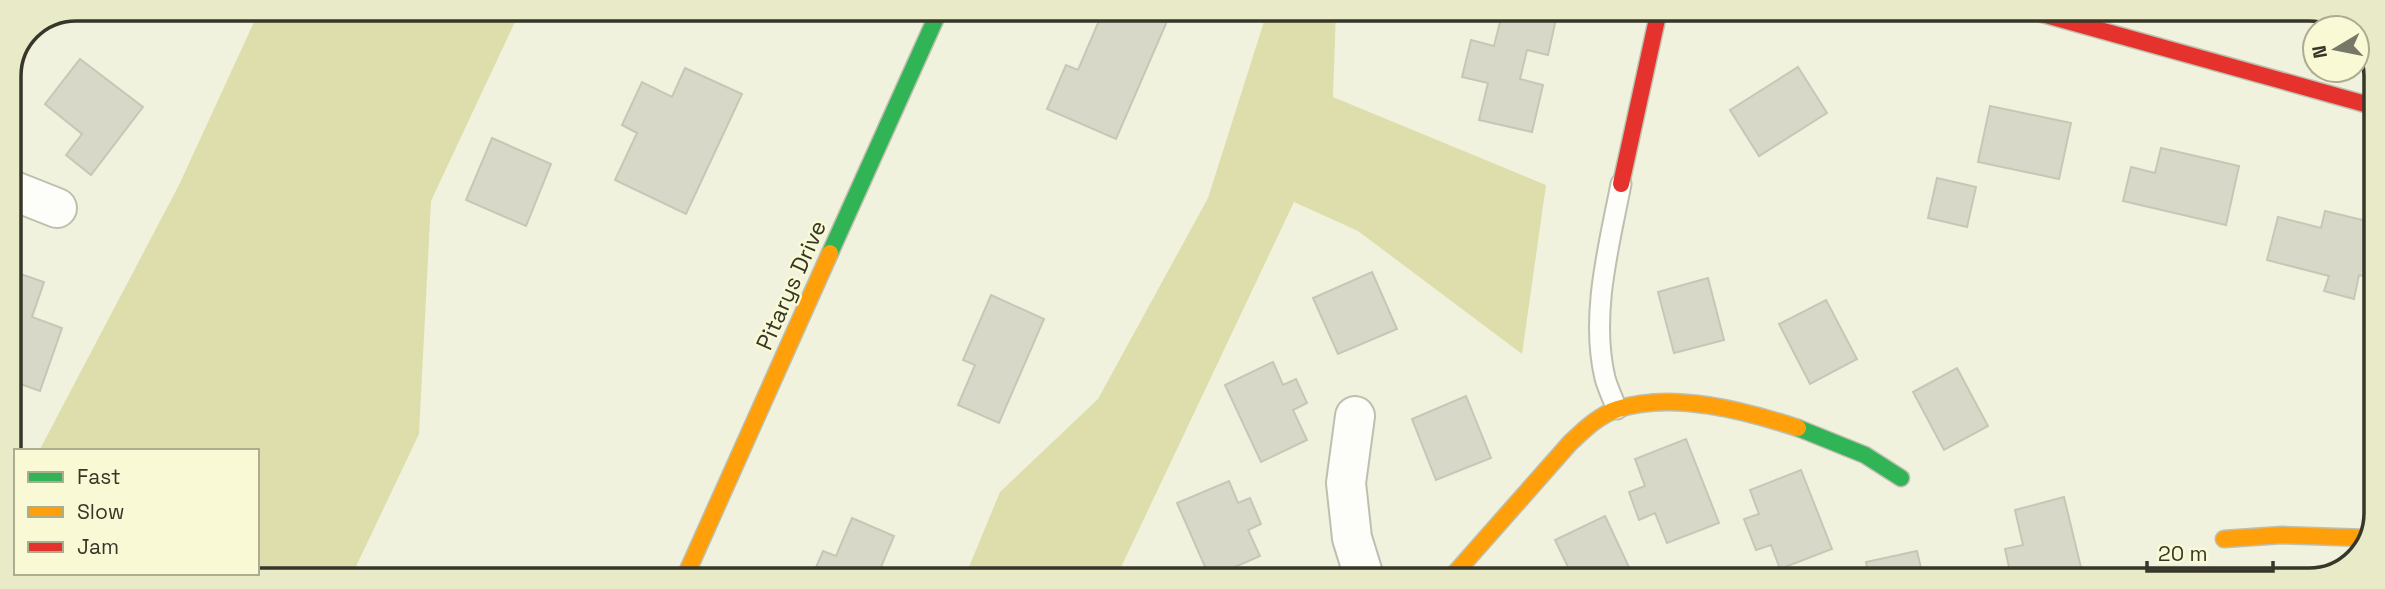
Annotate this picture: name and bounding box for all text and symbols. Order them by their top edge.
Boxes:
north arrow [2301,14,2371,84]
text: N [2306,43,2333,60]
street label: Pitarys Drive [749,215,833,355]
legend [14,449,259,575]
text: Fast [77,463,121,490]
text: Slow [77,498,125,525]
scale bar [2147,530,2273,574]
text: Jam [77,533,119,560]
text: 20 m [2158,540,2208,567]

